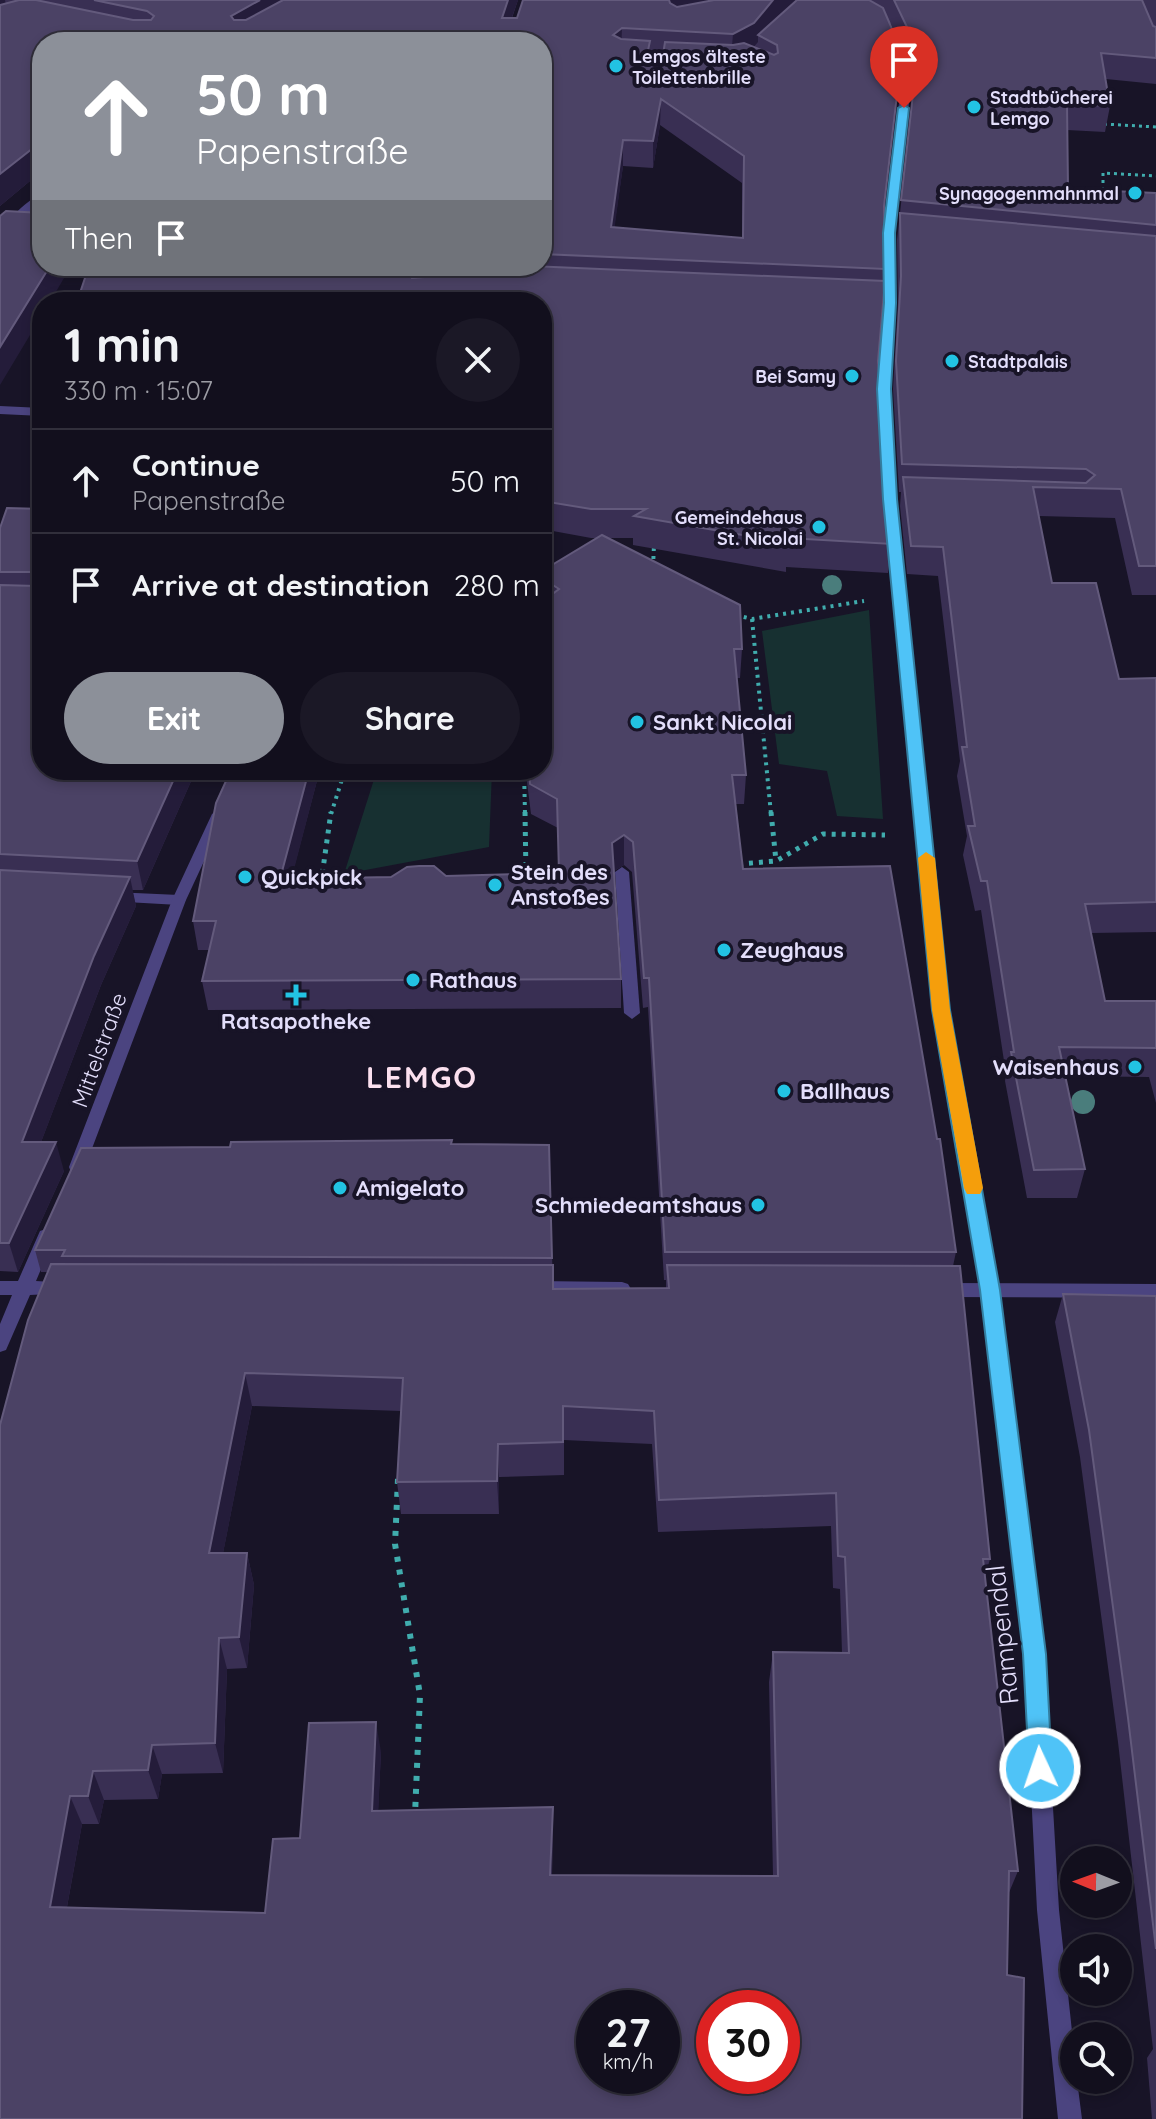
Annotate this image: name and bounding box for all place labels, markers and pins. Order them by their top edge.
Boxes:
pin [870,26,938,108]
place label: Lemgos älteste Toilettenbrille [632,45,766,89]
marker: Lemgos älteste Toilettenbrille [607,57,625,75]
place label: Stadtbücherei Lemgo [990,86,1113,130]
marker: Stadtbücherei Lemgo [965,98,983,116]
place label: Synagogenmahnmal [939,182,1119,205]
marker: Synagogenmahnmal [1126,184,1144,202]
place label: Stadtpalais [968,350,1068,373]
marker: Stadtpalais [943,352,961,370]
place label: Bei Samy [755,365,836,388]
marker: Bei Samy [843,367,861,385]
place label: Gemeindehaus St. Nicolai [675,506,803,550]
marker: Gemeindehaus St. Nicolai [810,518,828,536]
place label: Sankt Nicolai [653,708,792,736]
marker: Sankt Nicolai [628,713,646,731]
place label: Stein des Anstoßes [511,858,610,911]
place label: Quickpick [261,863,363,891]
marker: Quickpick [236,868,254,886]
marker: Stein des Anstoßes [486,876,504,894]
place label: Zeughaus [740,936,844,964]
marker: Zeughaus [715,941,733,959]
place label: Rathaus [429,966,517,994]
marker: Rathaus [404,971,422,989]
marker: Ratsapotheke [287,986,305,1004]
place label: Ratsapotheke [221,1007,371,1035]
place label: Waisenhaus [993,1053,1119,1081]
marker: Waisenhaus [1126,1058,1144,1076]
place label: Ballhaus [800,1077,890,1105]
marker: Ballhaus [775,1082,793,1100]
place label: Amigelato [356,1174,464,1202]
marker: Amigelato [331,1179,349,1197]
place label: Schmiedeamtshaus [535,1191,742,1219]
marker: Schmiedeamtshaus [749,1196,767,1214]

